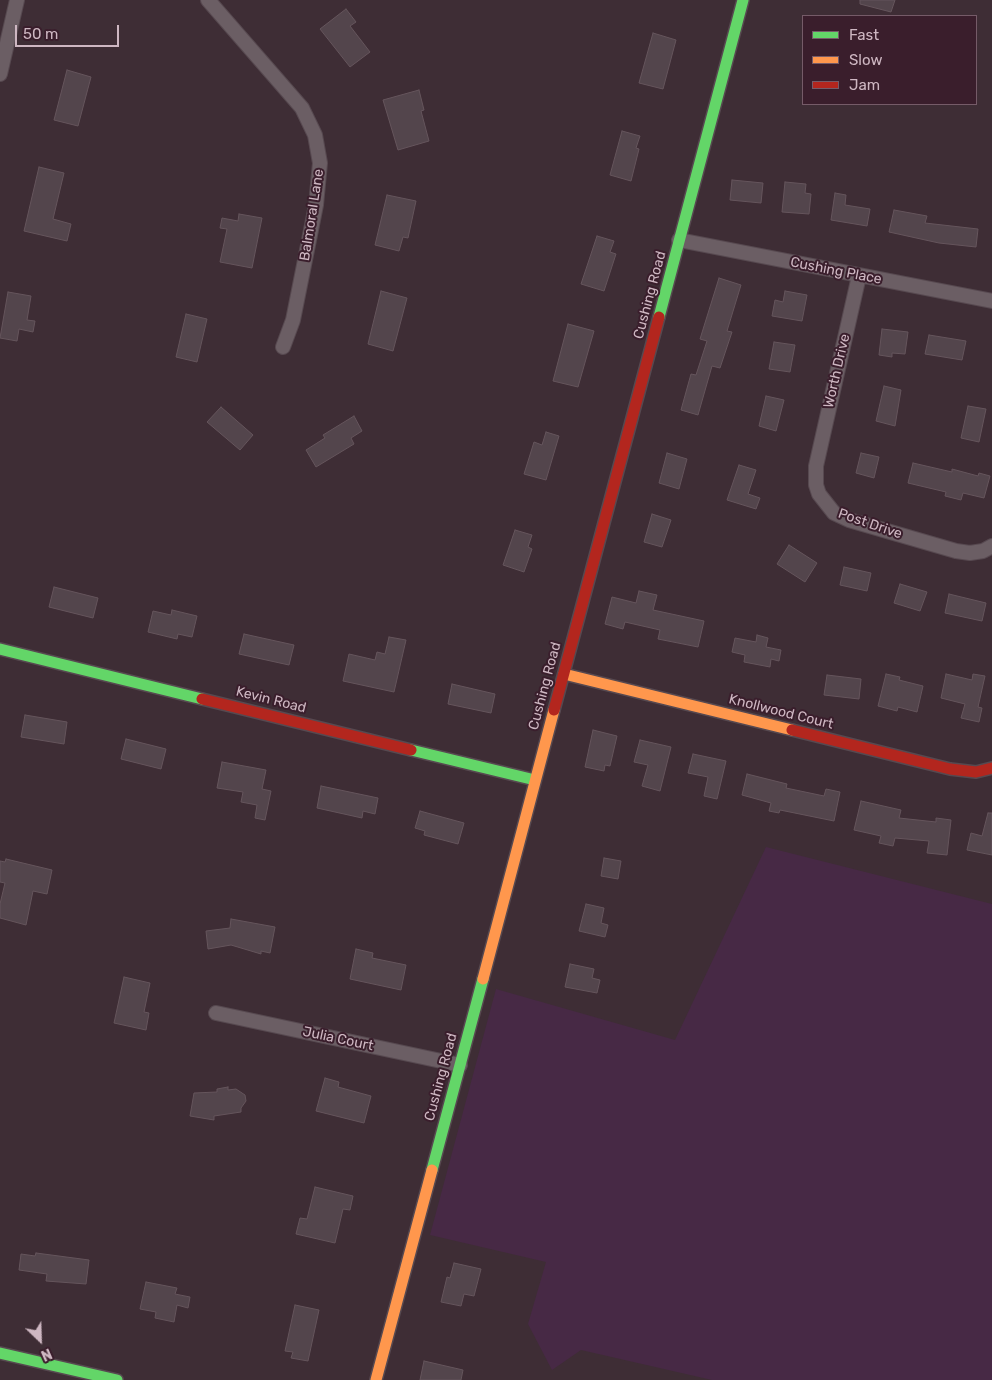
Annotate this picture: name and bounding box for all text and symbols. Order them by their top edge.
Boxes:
scale bar [18,15,121,47]
legend [802,15,977,105]
text: 50 m [23,25,58,43]
text: Fast [849,26,879,44]
text: Slow [849,51,882,69]
text: Jam [849,76,880,94]
street label: Balmoral Lane [296,168,328,262]
street label: Cushing Road [630,249,670,341]
street label: Cushing Place [789,254,883,288]
street label: Worth Drive [820,332,854,410]
street label: Post Drive [836,505,904,543]
street label: Cushing Road [525,640,565,732]
street label: Kevin Road [234,683,308,717]
street label: Knollwood Court [727,691,835,733]
street label: Julia Court [301,1023,375,1055]
street label: Cushing Road [421,1031,461,1123]
north arrow [15,1315,65,1365]
text: N [38,1344,54,1364]

